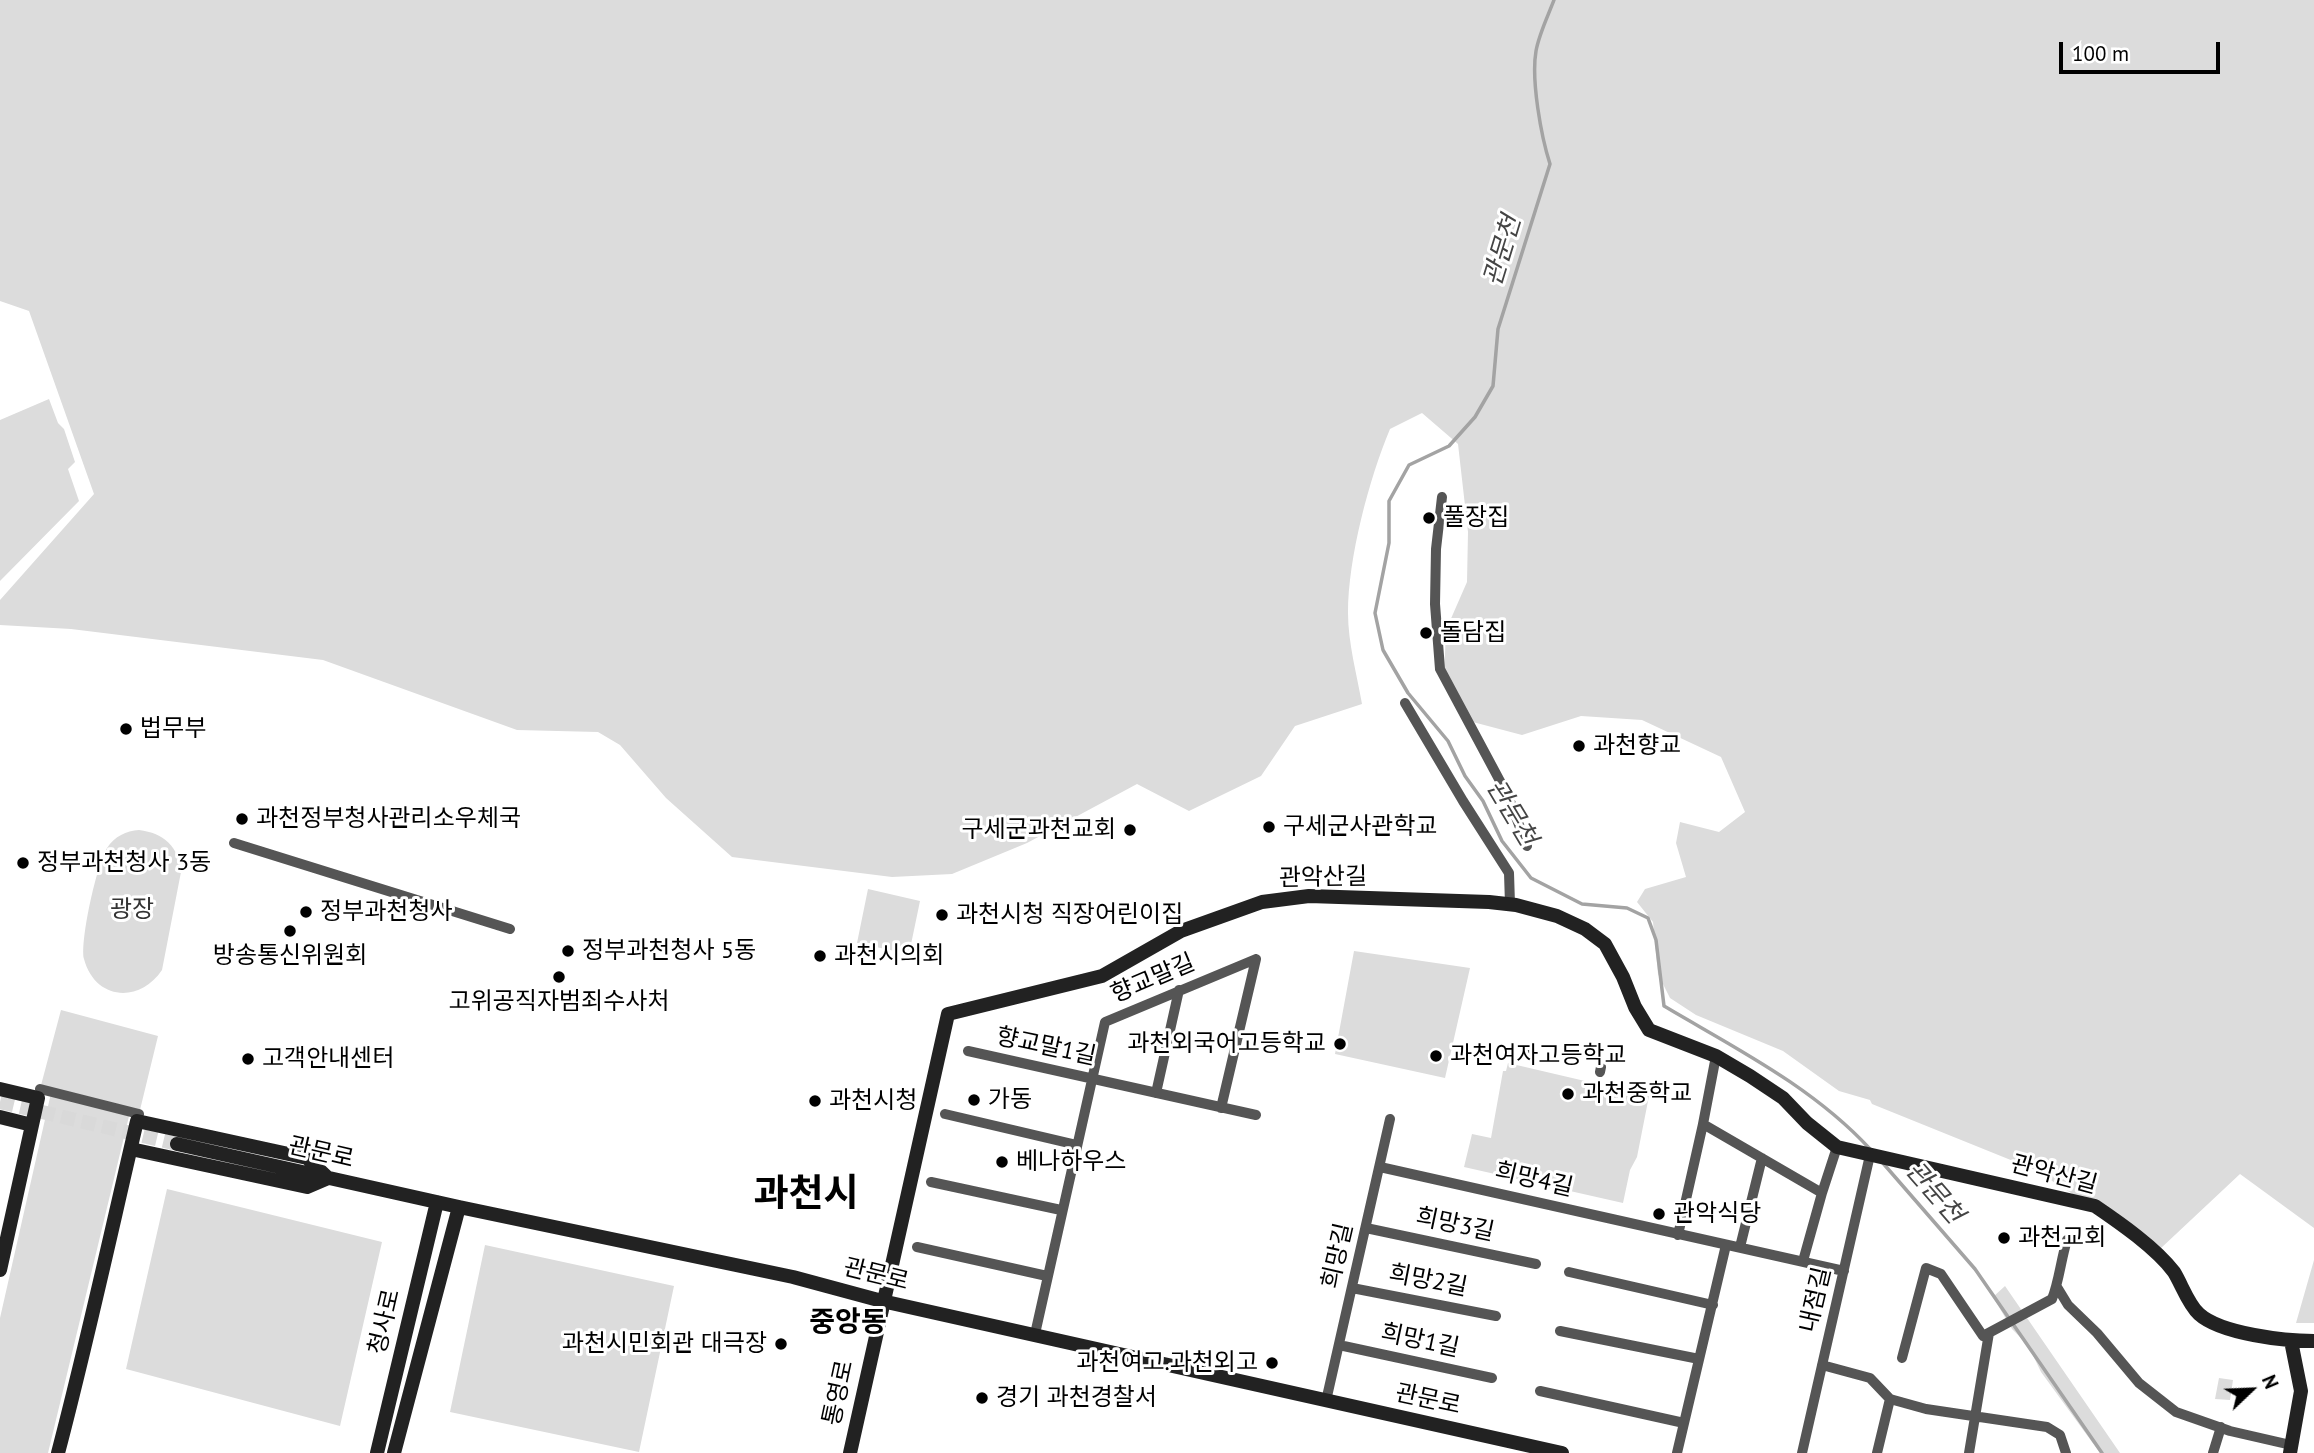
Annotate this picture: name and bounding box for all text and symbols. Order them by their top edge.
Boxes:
scale bar [2062,28,2223,72]
text: 100 m [2072,40,2129,67]
water label: 관문천 [1478,212,1528,290]
place label: 풀장집 [1443,504,1509,532]
marker: 풀장집 [1421,510,1437,526]
place label: 돌담집 [1440,619,1506,647]
marker: 돌담집 [1418,625,1434,641]
place label: 법무부 [140,715,206,743]
marker: 법무부 [118,721,134,737]
place label: 과천향교 [1593,732,1681,760]
marker: 과천향교 [1571,738,1587,754]
water label: 관문천 [1479,774,1543,852]
place label: 과천정부청사관리소우체국 [256,805,521,833]
marker: 과천정부청사관리소우체국 [234,811,250,827]
place label: 구세군사관학교 [1283,813,1438,841]
place label: 구세군과천교회 [961,816,1116,844]
marker: 구세군사관학교 [1261,819,1277,835]
marker: 구세군과천교회 [1122,822,1138,838]
place label: 정부과천청사 3동 [37,849,211,877]
marker: 정부과천청사 3동 [15,855,31,871]
street label: 관악산길 [1279,863,1367,893]
park label: 광장 [110,896,154,924]
place label: 정부과천청사 [320,898,452,926]
place label: 과천시청 직장어린이집 [956,901,1183,929]
marker: 정부과천청사 [298,904,314,920]
marker: 과천시청 직장어린이집 [934,907,950,923]
marker: 방송통신위원회 [282,923,298,939]
place label: 정부과천청사 5동 [582,937,756,965]
place label: 방송통신위원회 [213,942,367,970]
place label: 과천시의회 [834,942,944,970]
marker: 정부과천청사 5동 [560,943,576,959]
marker: 과천시의회 [812,948,828,964]
street label: 향교말길 [1107,948,1199,1010]
marker: 고위공직자범죄수사처 [551,969,567,985]
place label: 고위공직자범죄수사처 [449,988,669,1016]
street label: 향교말1길 [993,1022,1099,1072]
place label: 과천외국어고등학교 [1127,1030,1326,1058]
marker: 과천외국어고등학교 [1332,1036,1348,1052]
place label: 과천여자고등학교 [1450,1042,1627,1070]
place label: 고객안내센터 [262,1045,394,1073]
marker: 과천여자고등학교 [1428,1048,1444,1064]
marker: 고객안내센터 [240,1051,256,1067]
place label: 과천중학교 [1582,1080,1692,1108]
place label: 가동 [988,1086,1032,1114]
marker: 과천중학교 [1560,1086,1576,1102]
place label: 과천시청 [829,1087,917,1115]
marker: 가동 [966,1092,982,1108]
marker: 과천시청 [807,1093,823,1109]
street label: 관문로 [285,1132,357,1174]
place label: 베나하우스 [1016,1148,1126,1176]
street label: 관악산길 [2008,1150,2100,1200]
marker: 베나하우스 [994,1154,1010,1170]
water label: 관문천 [1899,1156,1969,1230]
street label: 희망4길 [1492,1157,1576,1203]
district label: 과천시 [754,1172,858,1218]
place label: 관악식당 [1673,1200,1761,1228]
street label: 희망3길 [1413,1203,1497,1247]
marker: 관악식당 [1651,1206,1667,1222]
street label: 희망길 [1317,1220,1359,1292]
place label: 과천교회 [2018,1224,2106,1252]
marker: 과천교회 [1996,1230,2012,1246]
street label: 관문로 [840,1253,912,1297]
street label: 희망2길 [1386,1259,1470,1303]
street label: 내점길 [1795,1264,1837,1336]
street label: 청사로 [364,1286,406,1358]
district label: 중앙동 [809,1306,887,1340]
street label: 희망1길 [1378,1319,1462,1363]
place label: 과천시민회관 대극장 [562,1330,767,1358]
marker: 과천시민회관 대극장 [773,1336,789,1352]
place label: 과천여고.과천외고 [1076,1349,1258,1377]
marker: 과천여고.과천외고 [1264,1355,1280,1371]
north arrow [2216,1355,2286,1425]
street label: 통영로 [818,1358,860,1428]
text: N [2257,1371,2284,1392]
street label: 관문로 [1393,1379,1463,1421]
place label: 경기 과천경찰서 [996,1384,1157,1412]
marker: 경기 과천경찰서 [974,1390,990,1406]

